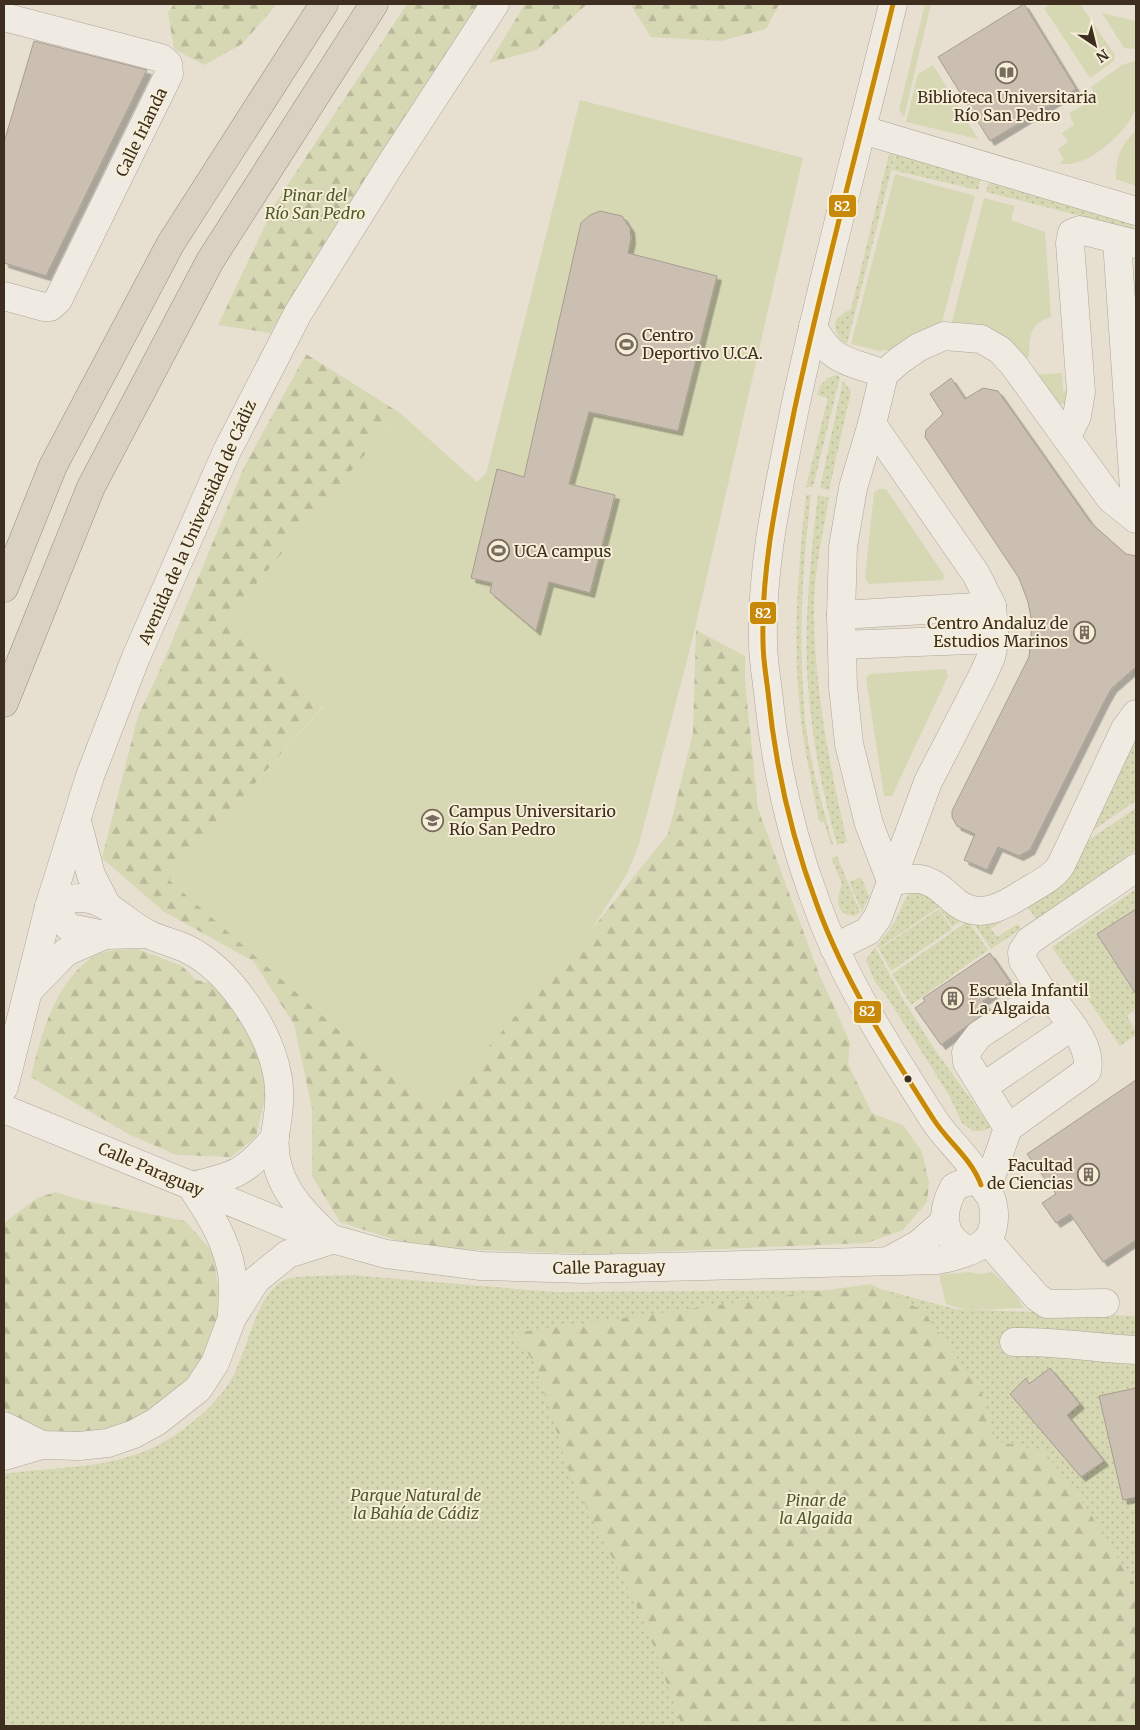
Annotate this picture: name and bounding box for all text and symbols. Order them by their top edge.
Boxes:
north arrow [1070,20,1120,70]
text: N [1093,45,1112,66]
library icon: Biblioteca Universitaria Río San Pedro [995,61,1019,85]
street label: Calle Irlanda [111,84,171,180]
place label: Biblioteca Universitaria Río San Pedro [917,87,1097,125]
park label: Pinar del Río San Pedro [265,185,365,223]
line badge: 82 [828,194,857,218]
text: 82 [834,197,850,215]
place label: Centro Deportivo U.CA. [642,325,763,363]
sports icon: Centro Deportivo U.CA. [614,332,638,356]
street label: Avenida de la Universidad de Cádiz [133,396,260,648]
sports icon: UCA campus [486,539,510,563]
place label: UCA campus [514,541,612,561]
line badge: 82 [749,601,777,625]
text: 82 [755,604,771,622]
place label: Centro Andaluz de Estudios Marinos [927,613,1068,651]
building icon: Centro Andaluz de Estudios Marinos [1072,620,1096,644]
place label: Campus Universitario Río San Pedro [449,801,616,839]
school or university icon: Campus Universitario Río San Pedro [421,808,445,832]
place label: Escuela Infantil La Algaida [969,980,1089,1018]
building icon: Escuela Infantil La Algaida [941,987,965,1011]
line badge: 82 [853,1000,882,1024]
text: 82 [859,1002,875,1020]
unlabelled marker [903,1074,913,1084]
street label: Calle Paraguay [95,1138,207,1201]
place label: Facultad de Ciencias [987,1155,1073,1193]
building icon: Facultad de Ciencias [1077,1162,1101,1186]
street label: Calle Paraguay [552,1256,666,1278]
park label: Parque Natural de la Bahía de Cádiz [351,1485,481,1523]
park label: Pinar de la Algaida [779,1490,853,1528]

